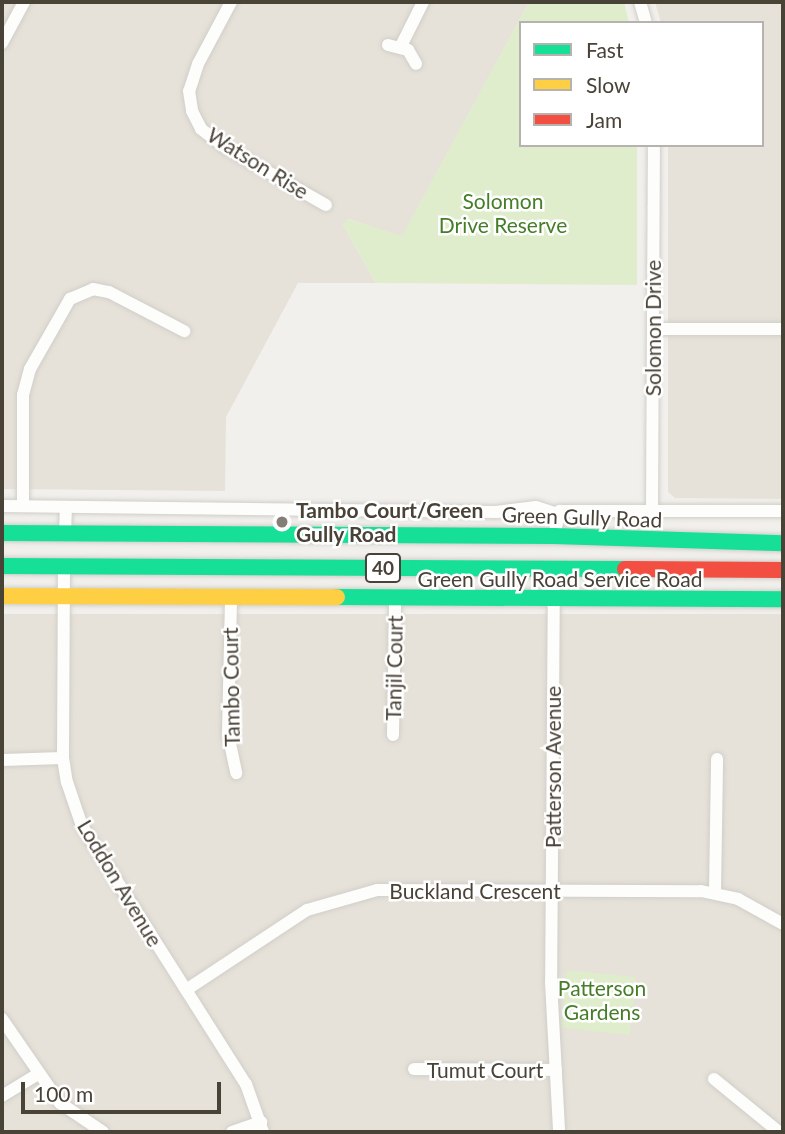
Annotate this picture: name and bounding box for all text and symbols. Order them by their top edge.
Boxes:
legend [519,21,764,147]
text: Fast [586,37,623,62]
text: Slow [586,72,630,97]
text: Jam [586,107,622,132]
street label: Watson Rise [203,122,313,204]
park label: Solomon Drive Reserve [439,188,567,238]
street label: Solomon Drive [640,260,666,396]
place label: Tambo Court/Green Gully Road [296,497,483,547]
street label: Green Gully Road [501,502,663,532]
marker: Tambo Court/Green Gully Road [274,514,290,530]
road number: 40 [364,552,402,583]
street label: Green Gully Road Service Road [417,566,703,592]
street label: Tanjil Court [380,615,408,721]
street label: Tambo Court [217,627,245,747]
street label: Patterson Avenue [540,685,566,849]
street label: Loddon Avenue [72,815,168,951]
street label: Buckland Crescent [389,878,561,904]
park label: Patterson Gardens [558,975,646,1025]
street label: Tumut Court [427,1057,543,1083]
scale bar [24,1068,224,1112]
text: 100 m [34,1081,93,1106]

